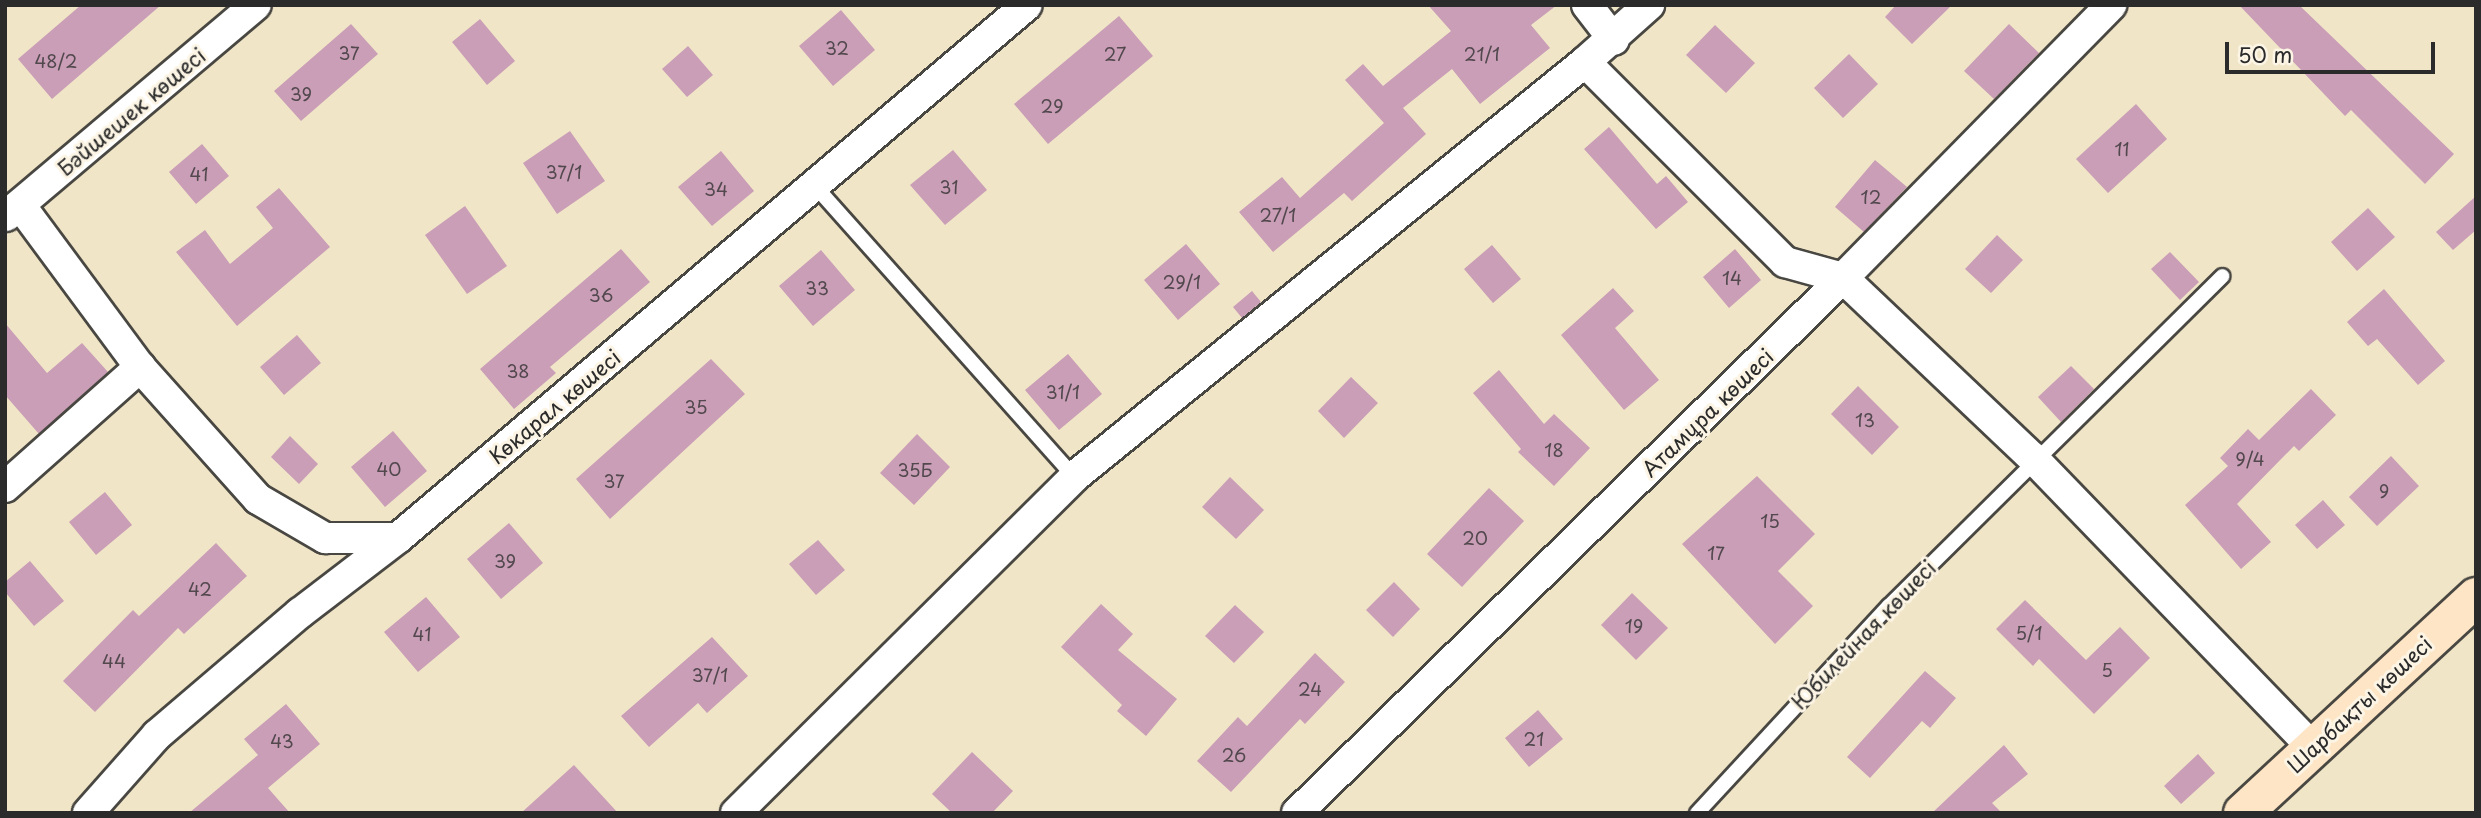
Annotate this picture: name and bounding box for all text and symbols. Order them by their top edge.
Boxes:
scale bar [2229,28,2439,72]
house number: 32 [825,37,849,59]
text: 50 m [2238,38,2292,70]
street label: Бәйшешек көшесі [52,42,210,180]
house number: 37 [338,42,360,64]
house number: 27 [1104,43,1126,65]
house number: 21/1 [1464,43,1500,65]
house number: 48/2 [35,50,77,72]
house number: 39 [290,83,312,105]
house number: 29 [1041,95,1063,117]
house number: 11 [2114,138,2130,160]
house number: 37/1 [546,161,582,183]
house number: 41 [190,163,208,185]
house number: 31 [940,176,958,198]
house number: 34 [704,178,728,200]
house number: 12 [1861,186,1881,208]
house number: 27/1 [1260,204,1296,226]
house number: 14 [1722,267,1742,289]
house number: 29/1 [1163,271,1201,293]
house number: 33 [805,277,829,299]
house number: 36 [589,284,613,306]
street label: Атамұра көшесі [1636,343,1778,481]
street label: Көкарал көшесі [483,344,625,468]
house number: 38 [506,360,530,382]
house number: 31/1 [1046,381,1080,403]
house number: 35 [684,396,708,418]
house number: 13 [1855,409,1875,431]
house number: 18 [1544,439,1564,461]
house number: 9/4 [2235,448,2265,470]
house number: 40 [376,458,402,480]
house number: 35Б [898,459,932,481]
house number: 37 [603,470,625,492]
house number: 9 [2379,480,2389,502]
house number: 15 [1760,510,1780,532]
house number: 20 [1462,527,1488,549]
house number: 17 [1707,542,1725,564]
house number: 39 [494,550,516,572]
street label: Юбилейная көшесі [1786,554,1940,714]
house number: 42 [188,578,212,600]
house number: 19 [1625,615,1643,637]
house number: 5/1 [2015,622,2043,644]
house number: 41 [413,623,431,645]
street label: Шарбақты көшесі [2281,630,2437,778]
house number: 44 [102,650,126,672]
house number: 5 [2101,659,2113,681]
house number: 37/1 [692,664,728,686]
house number: 24 [1298,678,1322,700]
house number: 21 [1524,728,1544,750]
house number: 43 [270,730,294,752]
house number: 26 [1222,744,1246,766]

